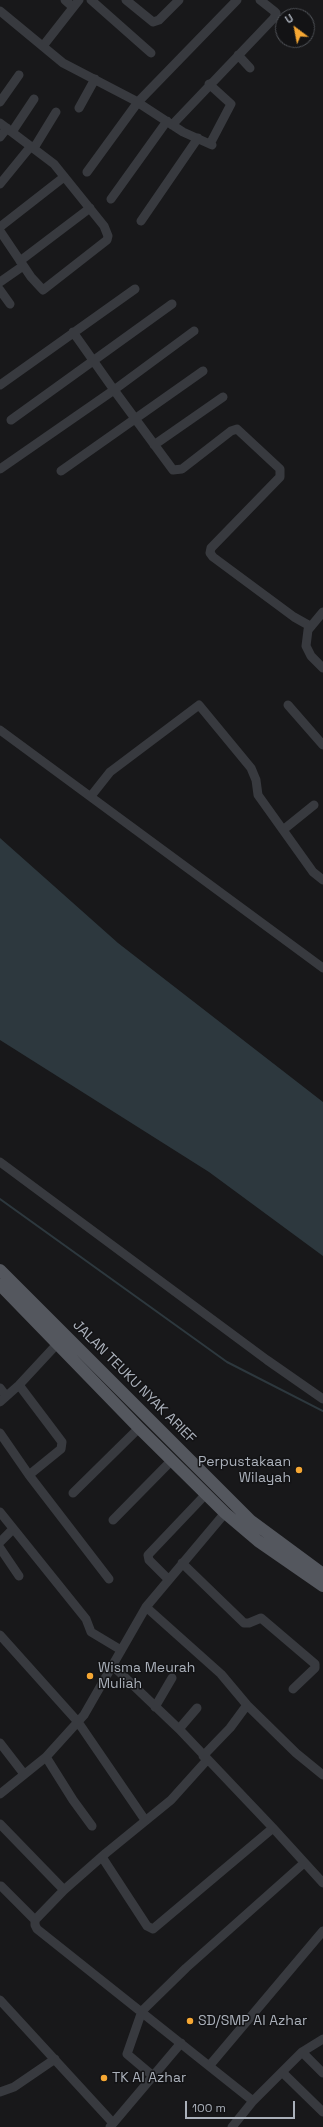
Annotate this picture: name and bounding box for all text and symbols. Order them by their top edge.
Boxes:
north arrow [275,8,315,48]
text: U [282,11,296,27]
street label: JALAN TEUKU NYAK ARIEF [69,1317,199,1447]
place label: Perpustakaan Wilayah [198,1454,291,1486]
marker: Perpustakaan Wilayah [294,1465,304,1475]
place label: Wisma Meurah Muliah [98,1660,195,1692]
marker: Wisma Meurah Muliah [85,1671,95,1681]
place label: SD/SMP Al Azhar [198,2013,307,2029]
marker: SD/SMP Al Azhar [185,2016,195,2026]
place label: TK Al Azhar [112,2070,186,2086]
marker: TK Al Azhar [99,2073,109,2083]
scale bar [187,2093,297,2119]
text: 100 m [192,2100,226,2116]

